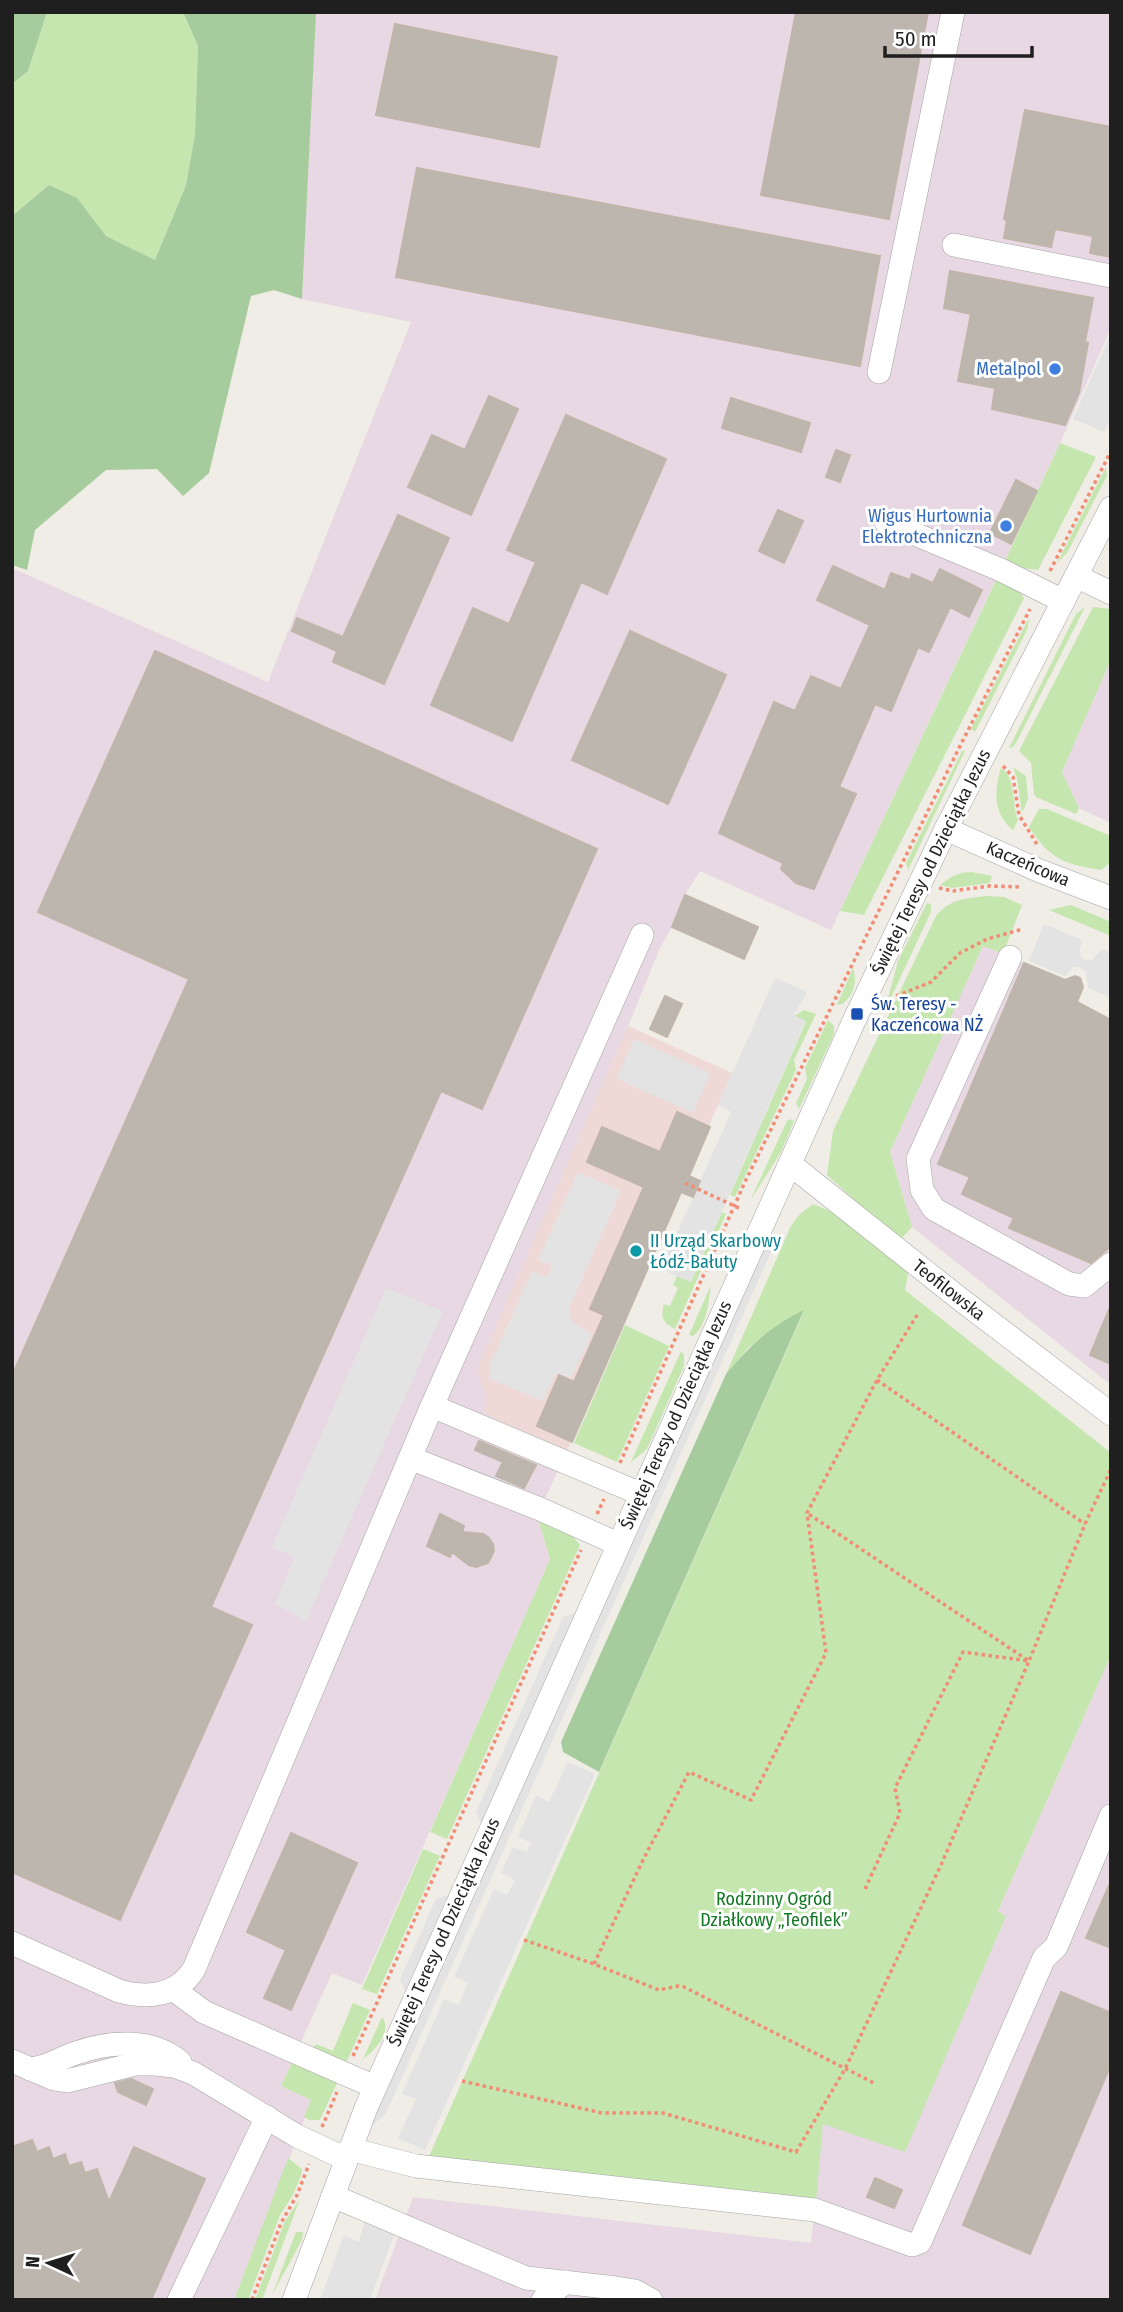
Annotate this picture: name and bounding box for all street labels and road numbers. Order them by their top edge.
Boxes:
street label: Świętej Teresy od Dzieciątka Jezus [867,745,995,978]
street label: Kaczeńcowa [983,837,1073,891]
street label: Teofilowska [908,1255,990,1325]
street label: Świętej Teresy od Dzieciątka Jezus [616,1297,737,1533]
street label: Świętej Teresy od Dzieciątka Jezus [384,1814,505,2050]

